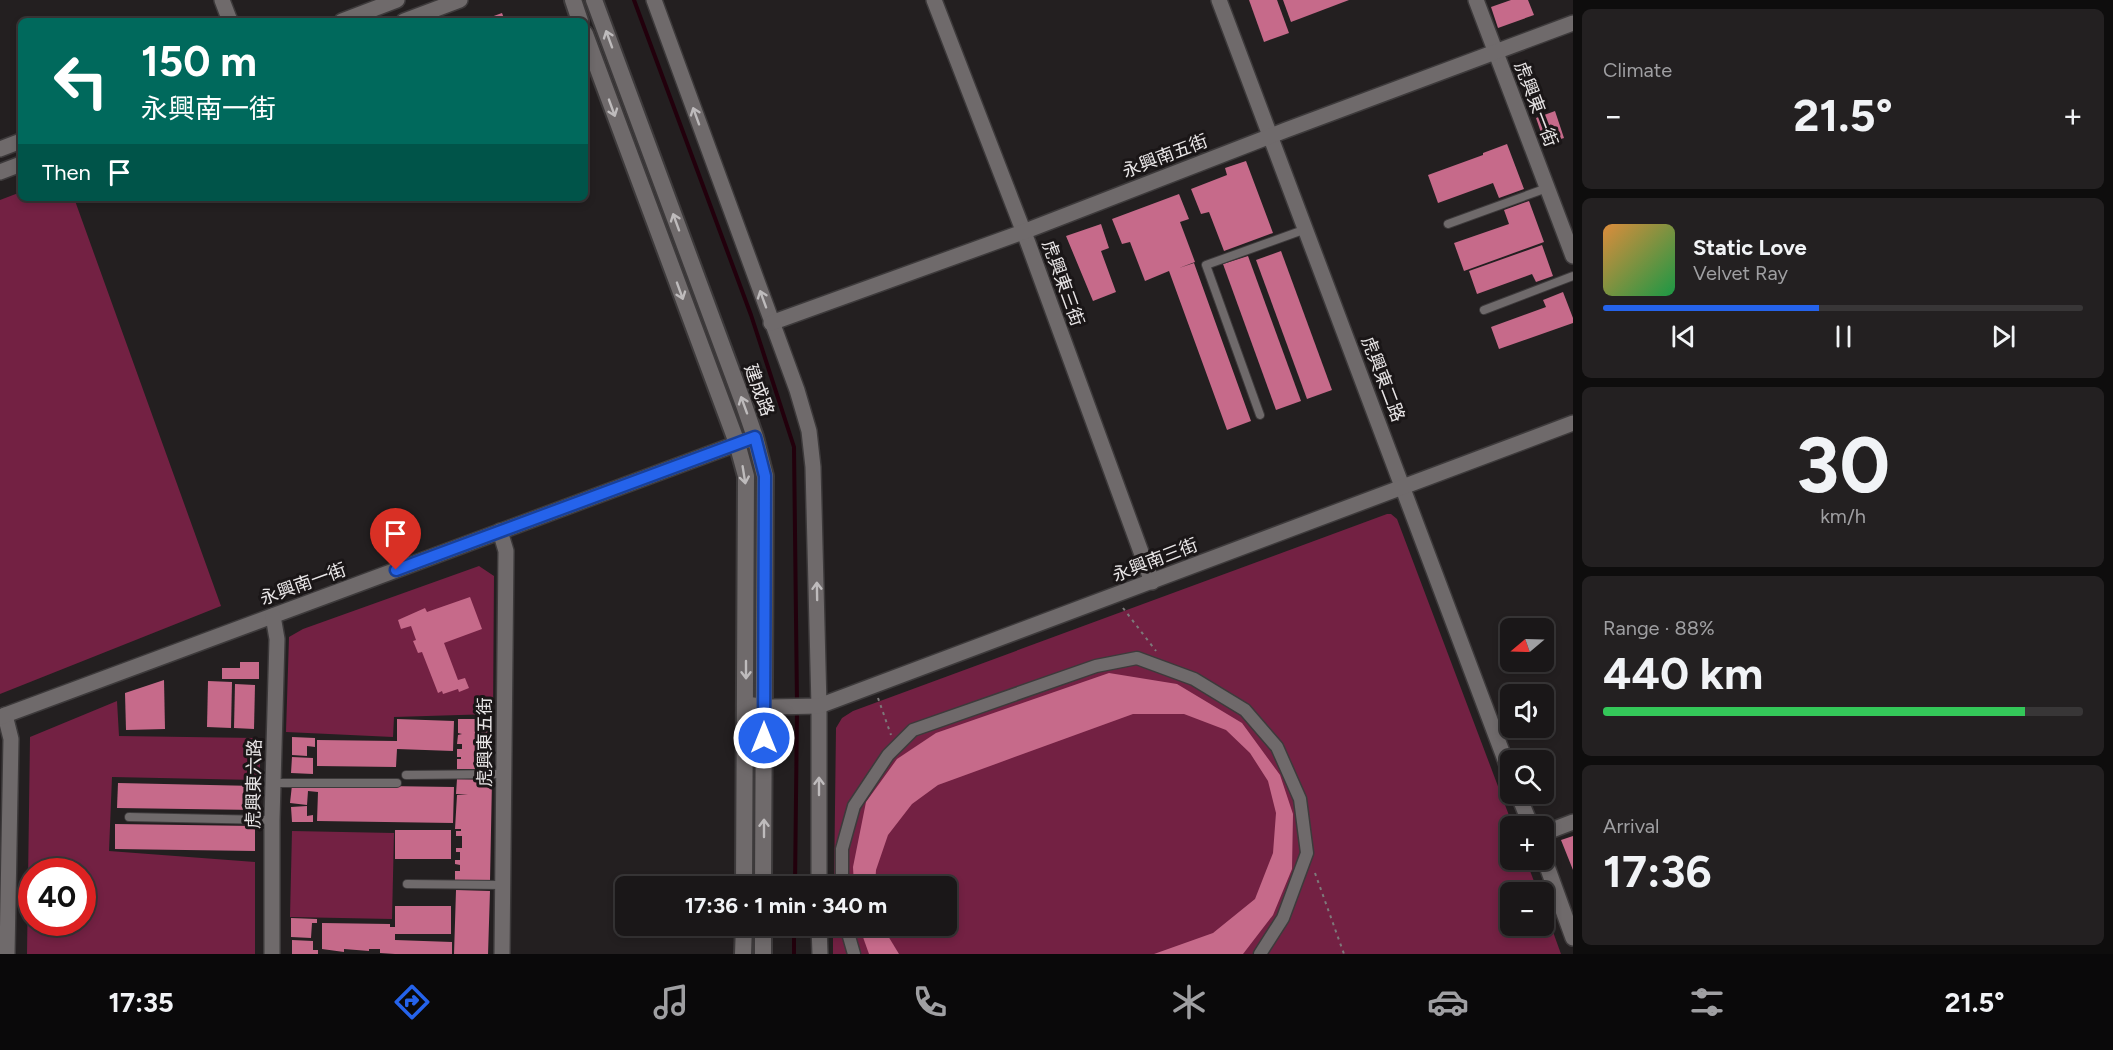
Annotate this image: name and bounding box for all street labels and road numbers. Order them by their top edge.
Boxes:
street label: 虎興東一街 [1510,58,1562,150]
street label: 永興南五街 [1119,130,1211,182]
street label: 虎興東三街 [1037,237,1089,329]
street label: 虎興東二路 [1357,333,1409,425]
street label: 建成路 [739,361,779,419]
street label: 永興南三街 [1109,534,1201,586]
street label: 永興南一街 [257,558,349,610]
street label: 虎興東五街 [474,697,496,787]
street label: 虎興東六路 [242,739,266,829]

